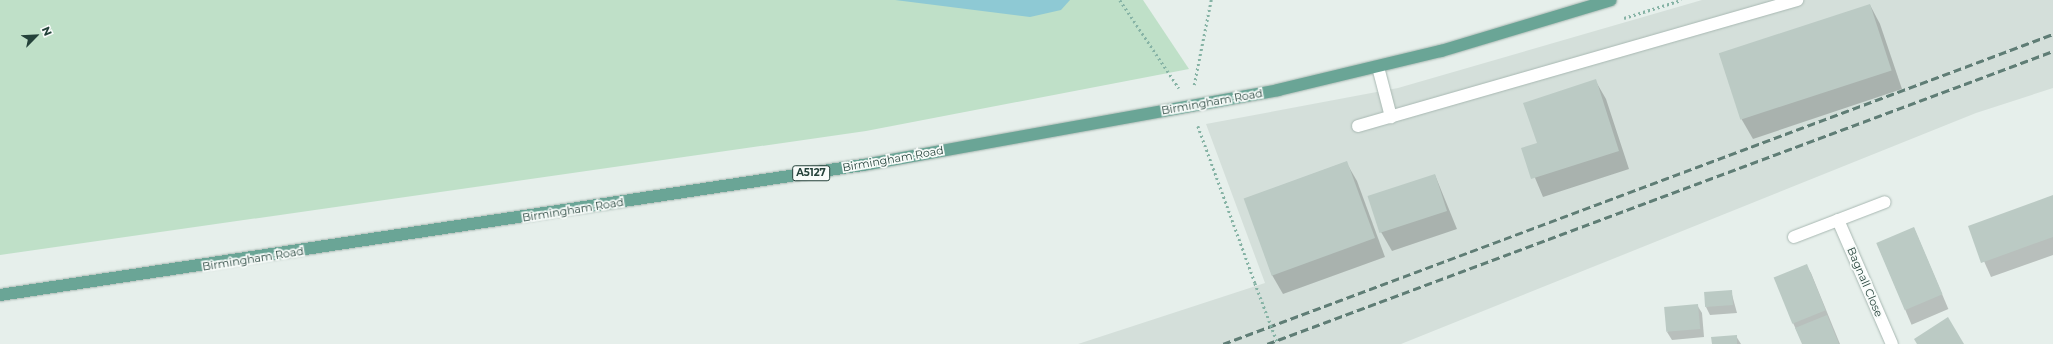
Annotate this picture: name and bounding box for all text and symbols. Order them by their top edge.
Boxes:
north arrow [16,16,56,56]
text: N [39,24,55,38]
street label: Birmingham Road [1160,87,1264,117]
street label: Birmingham Road [841,144,945,174]
road number: A5127 [792,165,830,181]
street label: Birmingham Road [521,195,625,225]
street label: Birmingham Road [201,244,305,274]
street label: Bagnall Close [1844,245,1886,319]

